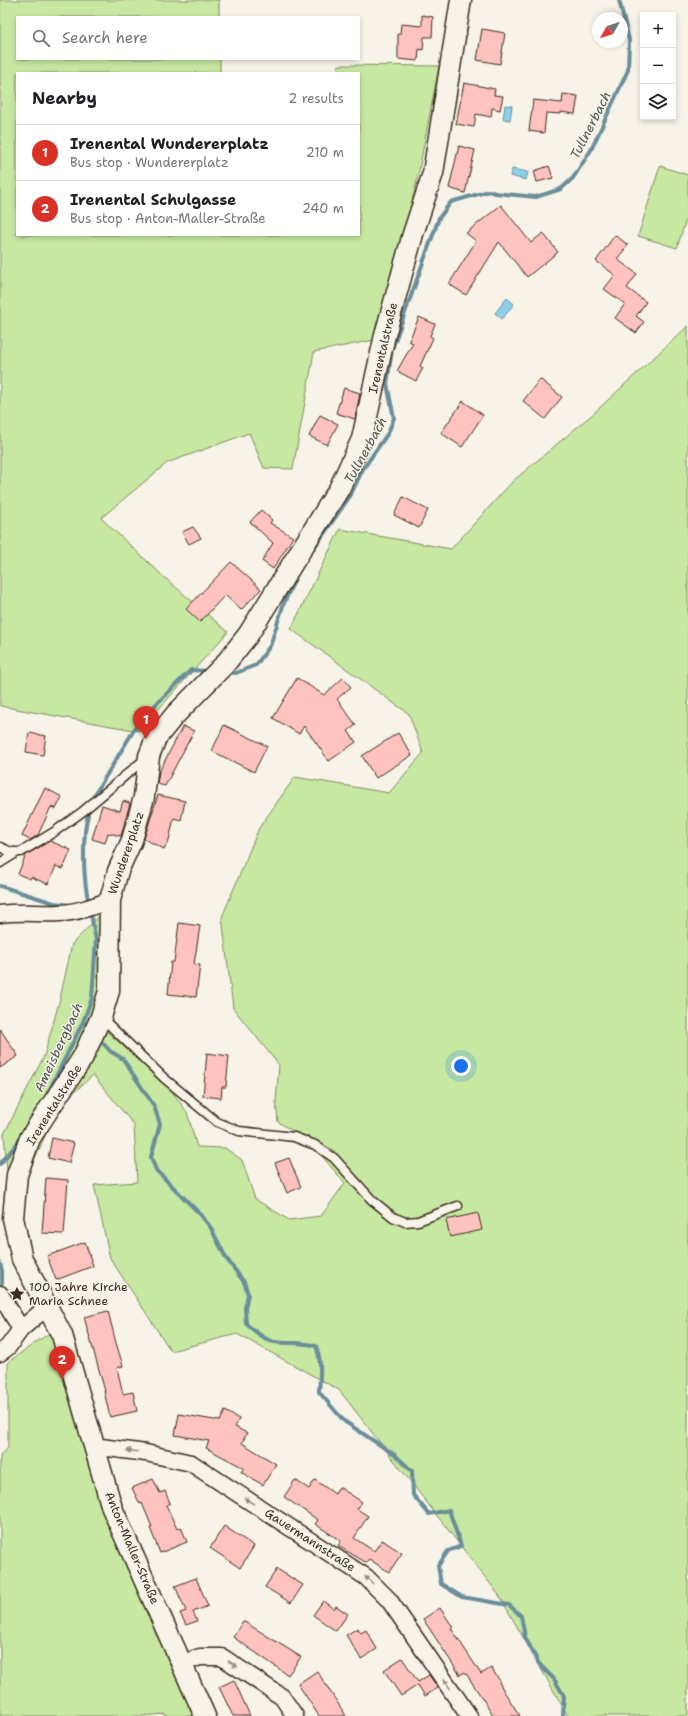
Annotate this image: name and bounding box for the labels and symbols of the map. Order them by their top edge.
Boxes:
north arrow [592,12,628,48]
water label: Tullnerbach [566,89,615,162]
street label: Irenentalstraße [365,301,401,395]
water label: Tullnerbach [340,414,391,487]
pin: 1 [133,706,159,739]
street label: Wundererplatz [104,810,148,896]
water label: Ameisbergbach [30,1000,87,1095]
your location [451,1056,471,1076]
street label: Irenentalstraße [23,1061,85,1149]
place label: 100 Jahre Kirche Maria Schnee [29,1279,128,1309]
place icon: 100 Jahre Kirche Maria Schnee [8,1285,26,1303]
pin: 2 [49,1346,75,1379]
one-way arrow [126,1448,138,1454]
street label: Anton-Maller-Straße [101,1489,163,1607]
one-way arrow [244,1497,254,1505]
street label: Gauermannstraße [262,1505,359,1575]
one-way arrow [364,1576,374,1585]
one-way arrow [228,1660,238,1668]
one-way arrow [443,1679,451,1689]

